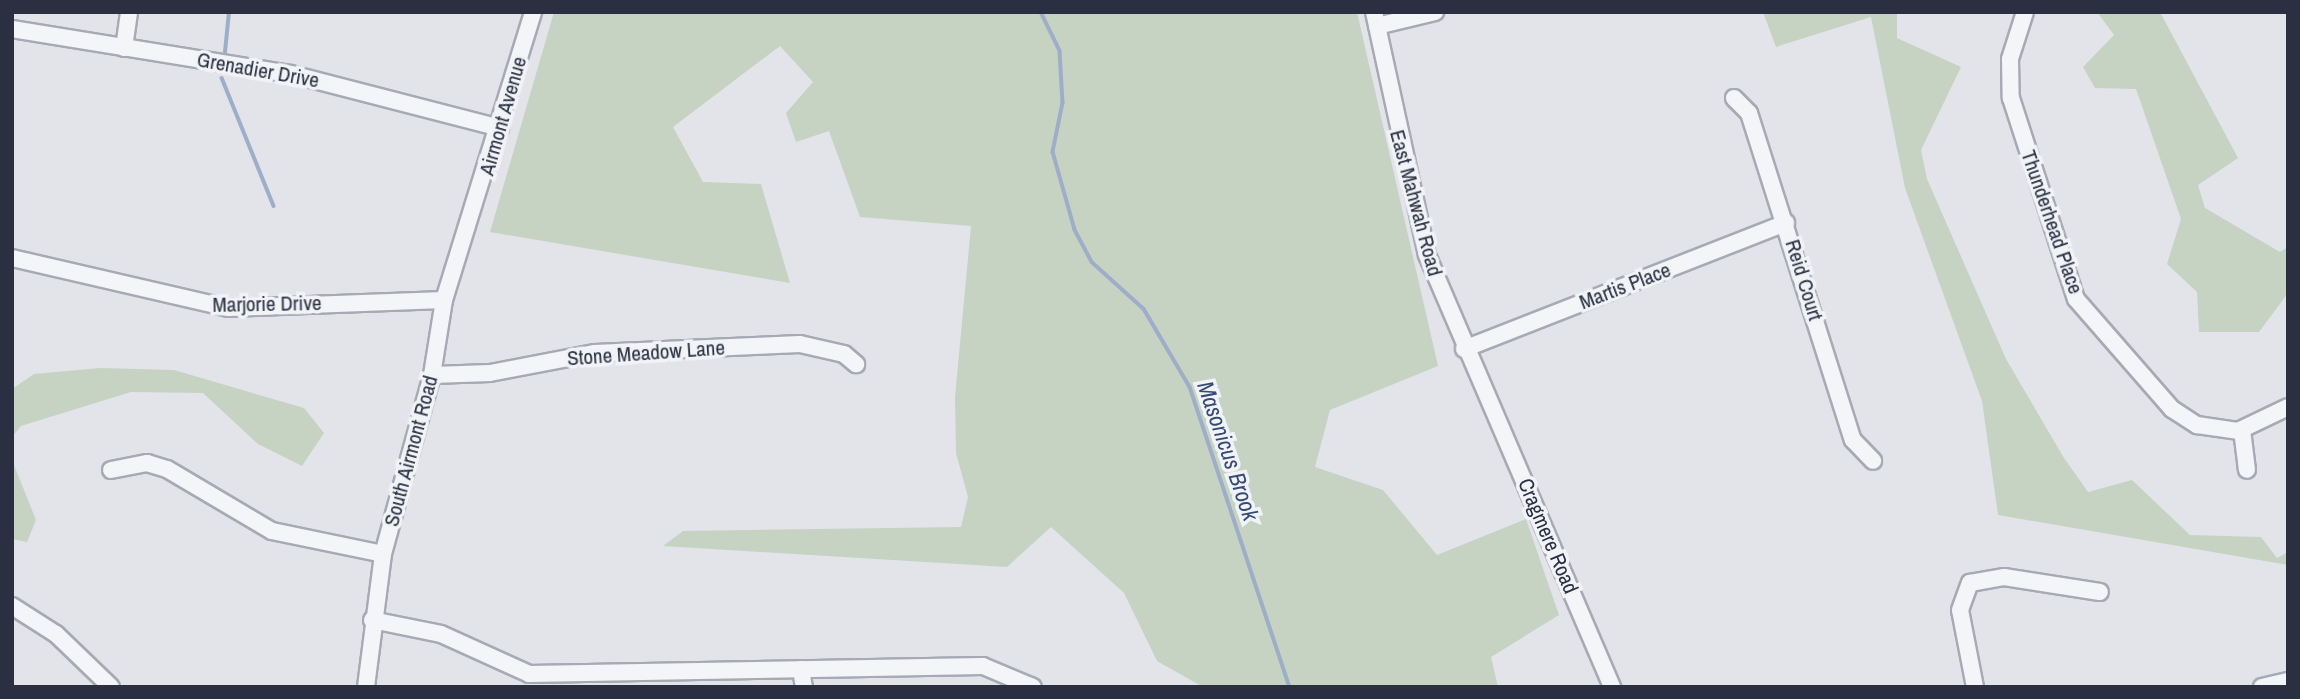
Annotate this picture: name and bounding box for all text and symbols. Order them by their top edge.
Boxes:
street label: Grenadier Drive [195,47,321,93]
street label: Airmont Avenue [474,53,532,179]
street label: East Mahwah Road [1384,127,1448,279]
street label: Thunderhead Place [2016,147,2088,297]
street label: Reid Court [1780,237,1828,323]
street label: Martis Place [1576,257,1674,315]
street label: Marjorie Drive [212,290,322,318]
street label: Stone Meadow Lane [566,335,726,371]
street label: South Airmont Road [379,372,443,530]
water label: Masonicus Brook [1191,378,1265,524]
street label: Cragmere Road [1512,475,1584,597]

